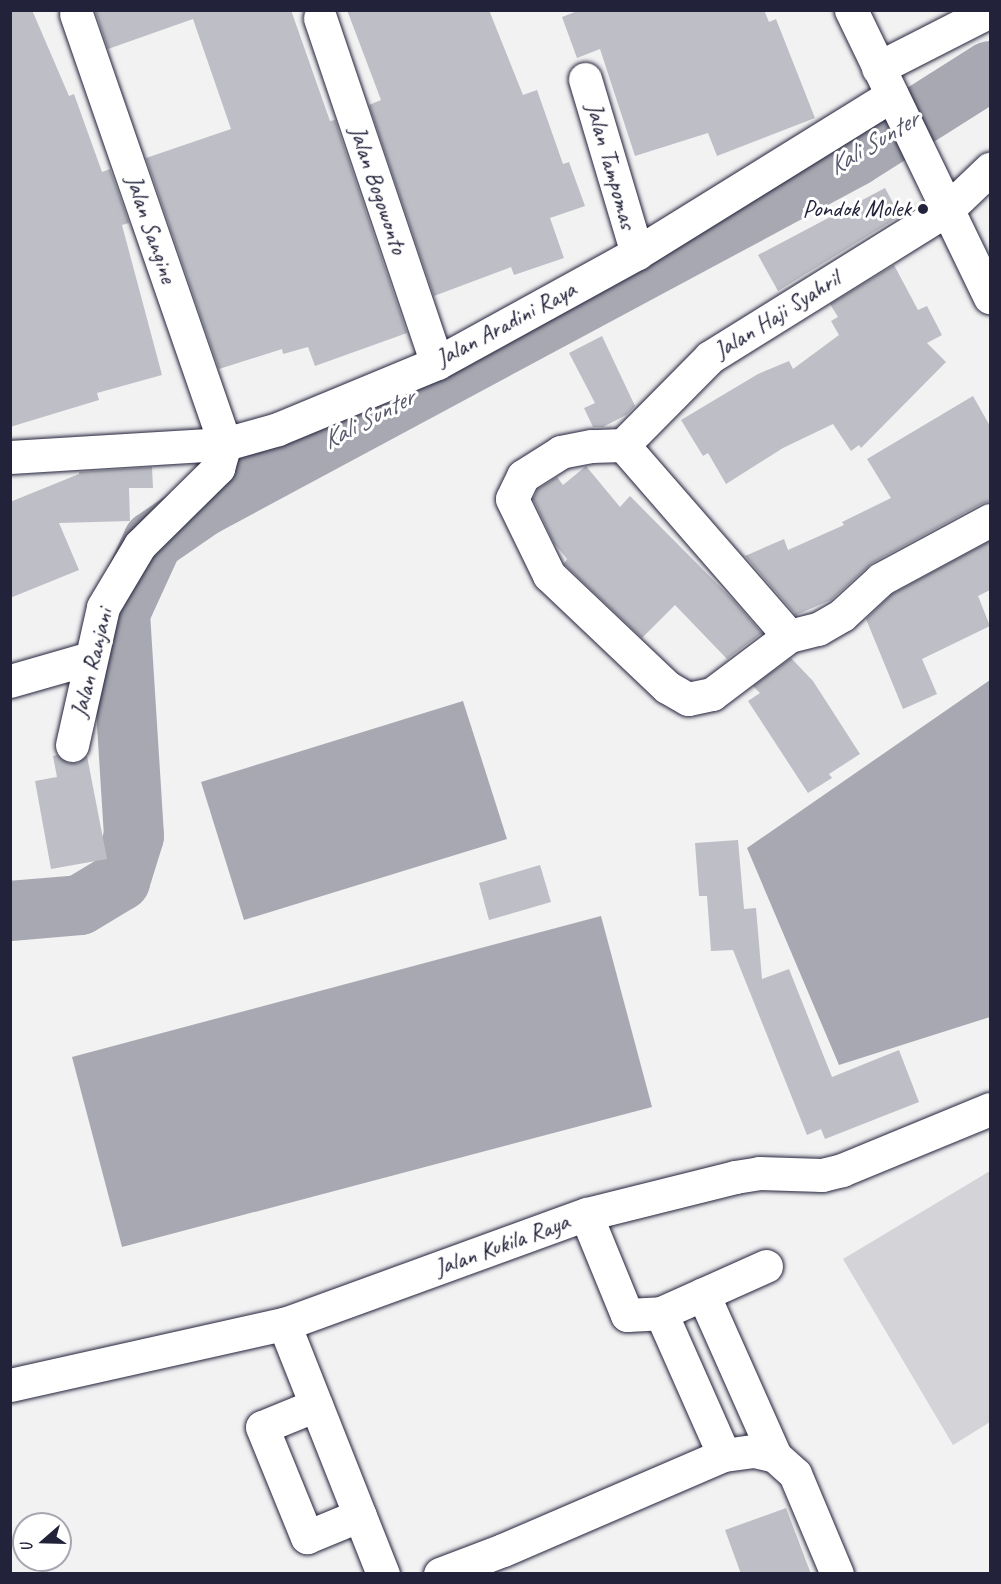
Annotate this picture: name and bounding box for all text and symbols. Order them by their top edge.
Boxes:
street label: Jalan Tampomas [579,100,643,232]
water label: Kali Sunter [823,104,923,182]
street label: Jalan Bogowonto [343,122,413,258]
street label: Jalan Sangine [119,171,183,287]
place label: Pondok Molek [802,195,911,223]
marker: Pondok Molek [916,202,930,216]
street label: Jalan Haji Syahril [708,264,846,366]
street label: Jalan Aradini Raya [431,275,581,373]
water label: Kali Sunter [317,382,419,456]
street label: Jalan Ranjani [65,605,119,721]
street label: Jalan Kukila Raya [431,1207,573,1283]
north arrow [12,1512,72,1572]
text: U [16,1540,38,1555]

